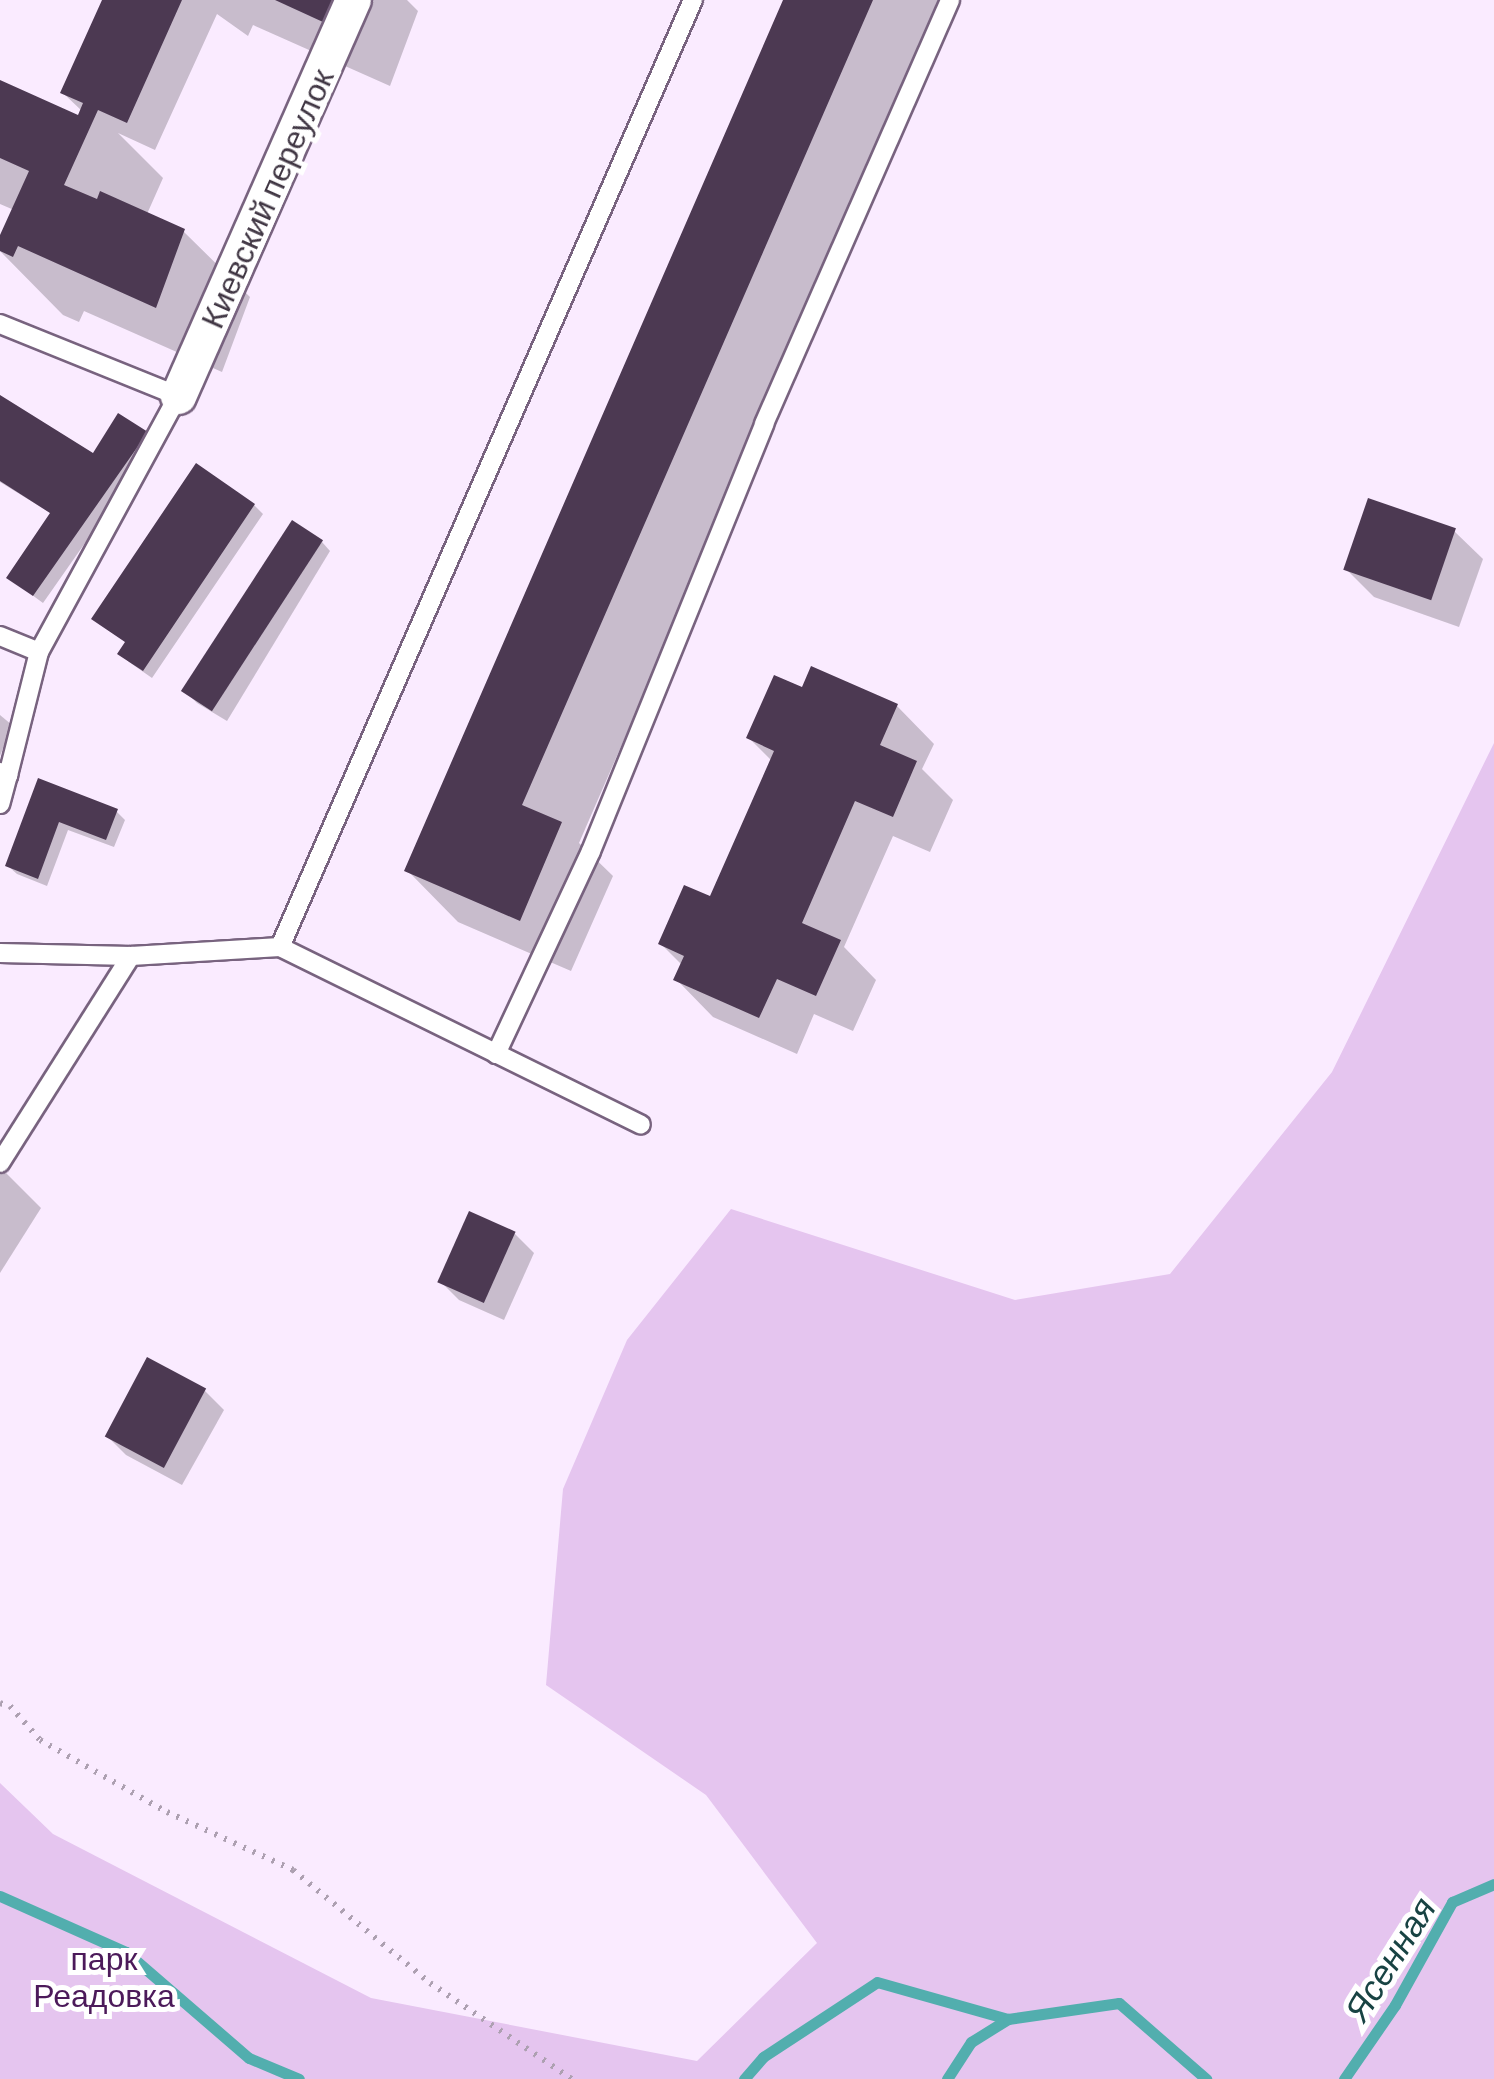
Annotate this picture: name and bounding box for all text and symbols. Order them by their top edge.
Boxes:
street label: Киевский переулок [192,62,340,334]
water label: Ясенная [1335,1889,1443,2027]
park label: парк Реадовка [33,1939,175,2014]

